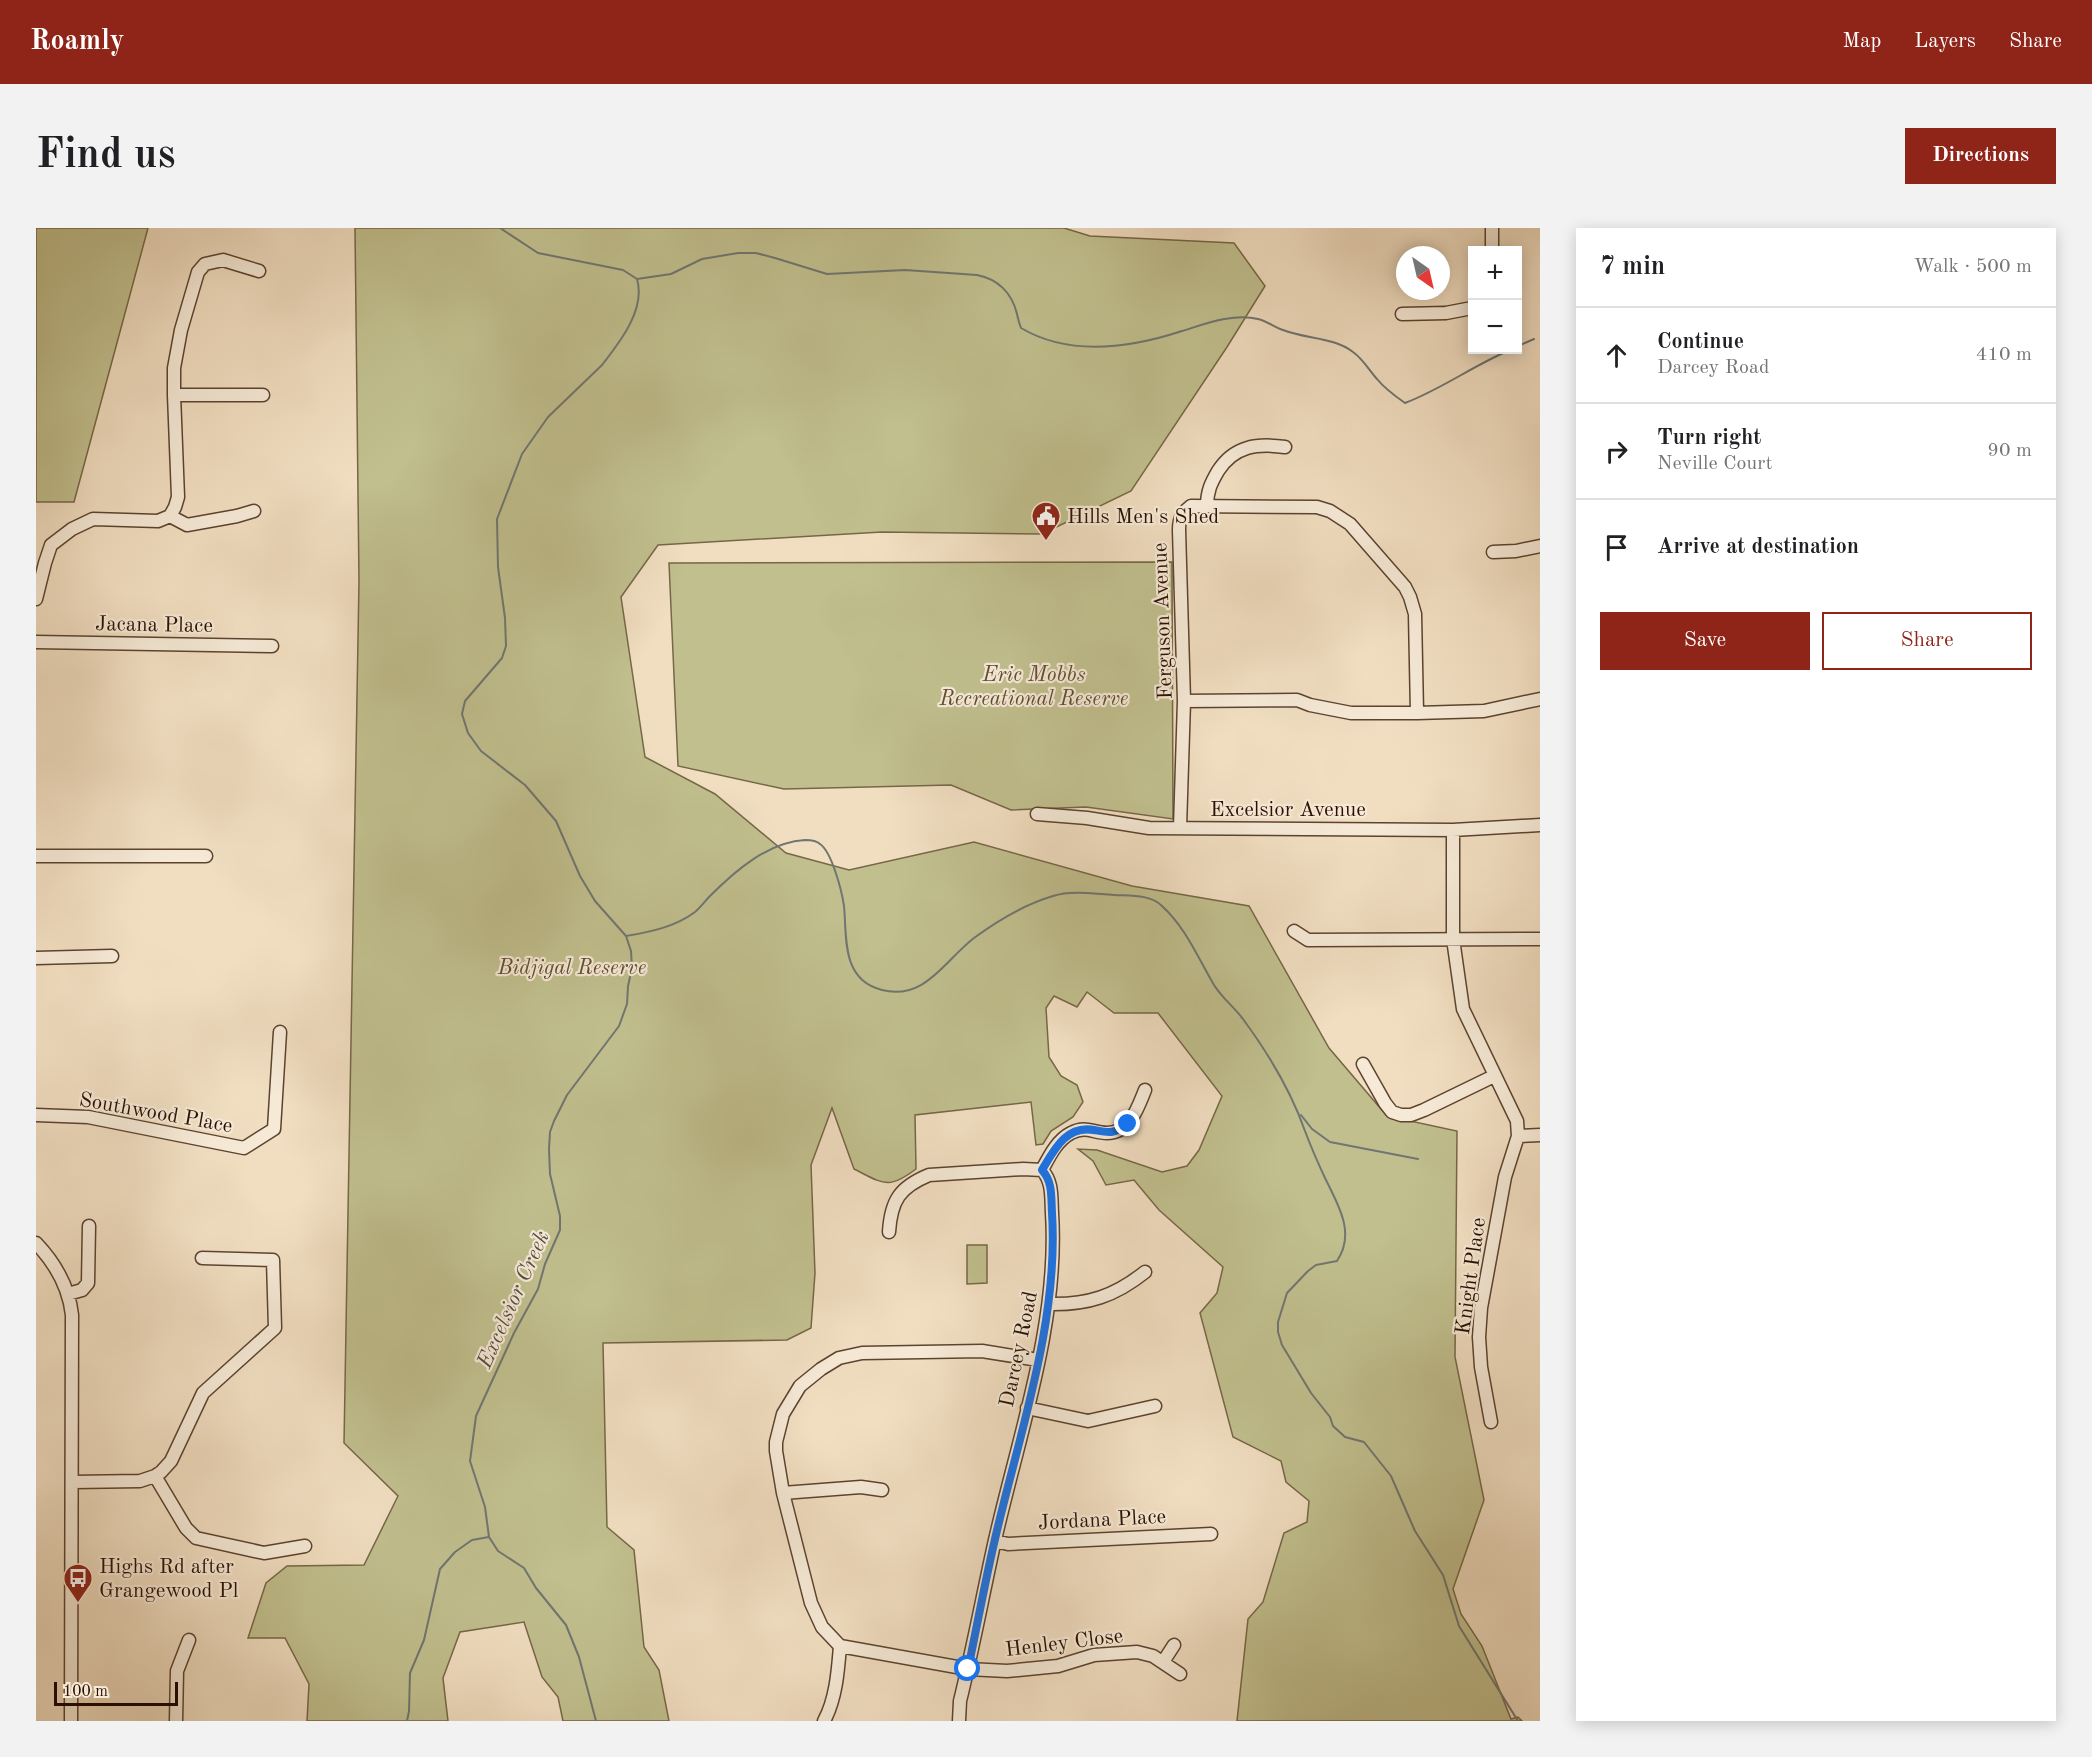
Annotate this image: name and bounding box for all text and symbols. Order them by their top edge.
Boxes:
text: Roamly [30,28,124,56]
text: Map [1842,31,1881,52]
text: Layers [1914,31,1976,52]
text: Share [2009,31,2062,52]
button: Directions [1905,128,2056,184]
text: Find us [36,135,175,177]
north arrow [1396,246,1450,300]
map controls [1468,246,1522,354]
button: + [1468,246,1522,300]
text: 7 min [1600,254,1665,280]
text: Walk · 500 m [1913,257,2032,277]
button: − [1468,300,1522,354]
text: Continue [1657,331,1744,353]
icon: ahead [1600,339,1633,372]
text: 410 m [1976,345,2032,365]
text: Darcey Road [1657,358,1769,378]
text: Turn right [1657,427,1761,449]
icon: right [1600,435,1633,468]
text: 90 m [1987,441,2032,461]
text: Neville Court [1657,454,1772,474]
public building icon: Hills Men's Shed [1030,500,1062,542]
place label: Hills Men's Shed [1067,507,1219,528]
icon: arrive [1600,531,1633,564]
text: Arrive at destination [1657,536,1859,558]
street label: Ferguson Avenue [1150,542,1177,700]
button: Save [1600,612,1810,670]
button: Share [1822,612,2032,670]
street label: Jacana Place [95,614,213,637]
park label: Eric Mobbs Recreational Reserve [939,665,1128,710]
street label: Excelsior Avenue [1210,800,1366,821]
park label: Bidjigal Reserve [497,958,646,979]
street label: Southwood Place [77,1090,234,1137]
route end [1114,1110,1140,1136]
street label: Knight Place [1453,1216,1490,1336]
water label: Excelsior Creek [473,1228,554,1373]
street label: Darcey Road [997,1289,1042,1409]
street label: Jordana Place [1037,1507,1167,1534]
place label: Highs Rd after Grangewood Pl [99,1557,239,1602]
bus stop icon: Highs Rd after Grangewood Pl [62,1562,94,1604]
street label: Henley Close [1004,1626,1124,1661]
route start [954,1655,980,1681]
scale bar [54,1679,178,1706]
text: 100 m [63,1684,108,1700]

